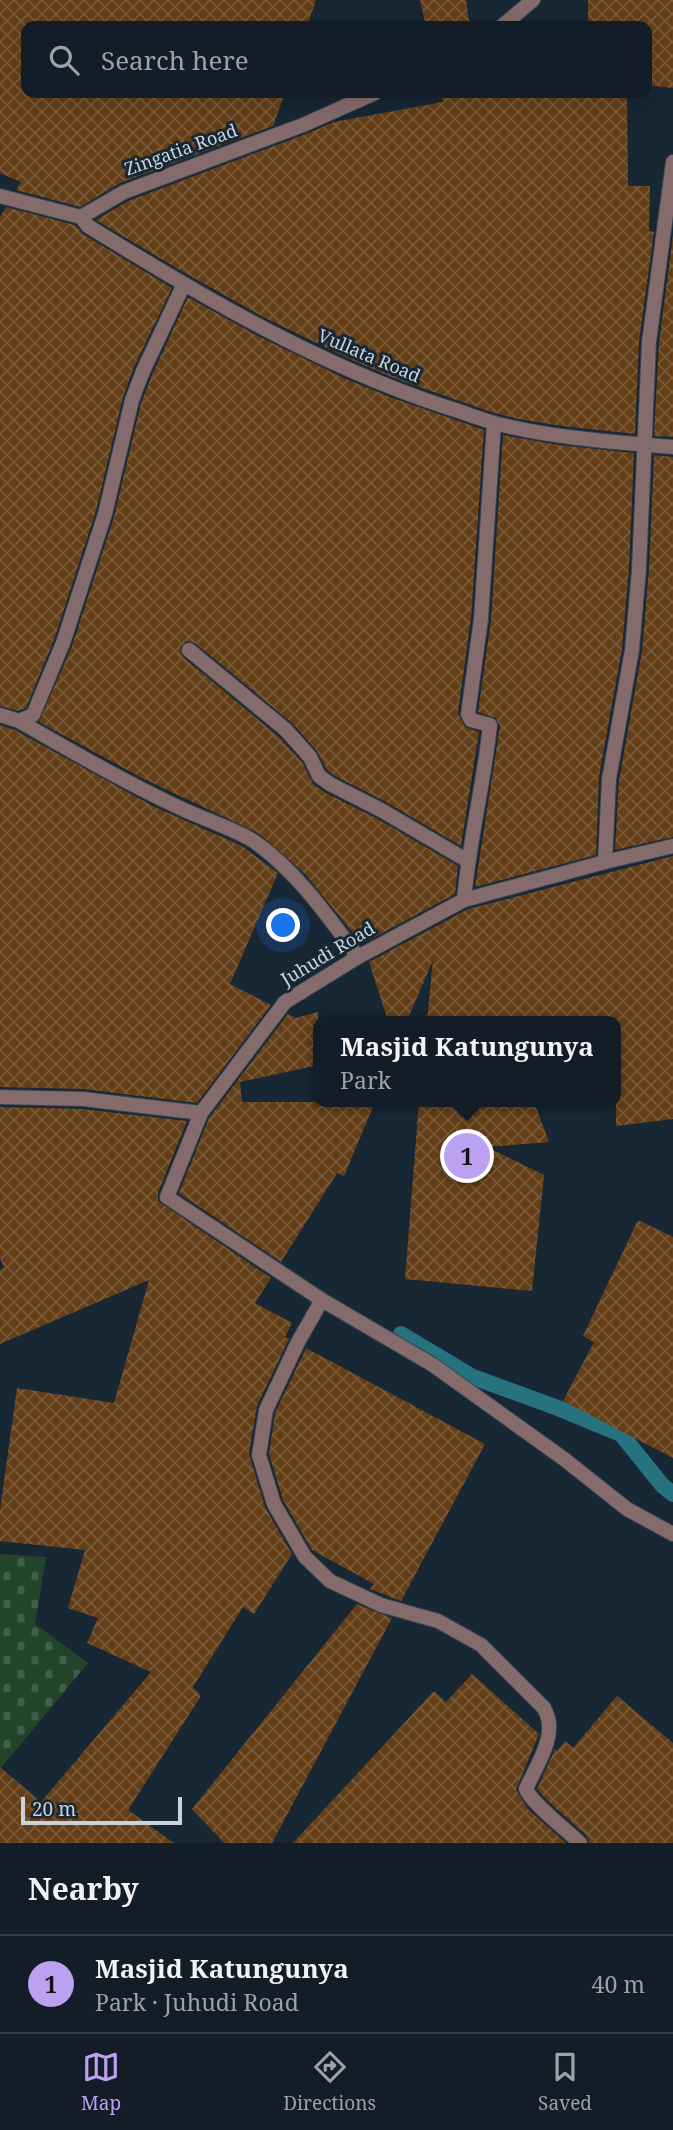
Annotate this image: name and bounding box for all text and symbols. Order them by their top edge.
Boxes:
search box [21,21,652,98]
icon: search [45,41,83,79]
text: Search here [101,42,249,78]
street label: Zingatia Road [121,118,240,181]
street label: Vullata Road [314,323,424,387]
your location [266,908,300,942]
street label: Juhudi Road [275,916,379,991]
popup [313,1016,621,1107]
text: Masjid Katungunya [340,1028,594,1064]
text: Park [340,1064,391,1096]
pin: 1 [444,1130,490,1182]
scale bar [21,1794,182,1826]
text: 20 m [32,1796,76,1822]
text: Nearby [28,1868,139,1909]
text: Masjid Katungunya [95,1950,349,1986]
text: 1 [45,1968,58,2000]
text: 40 m [592,1968,645,2000]
text: Park · Juhudi Road [95,1986,299,2018]
tab: Map [81,2048,121,2116]
tab: Directions [283,2048,376,2116]
tab: Saved [538,2048,592,2116]

